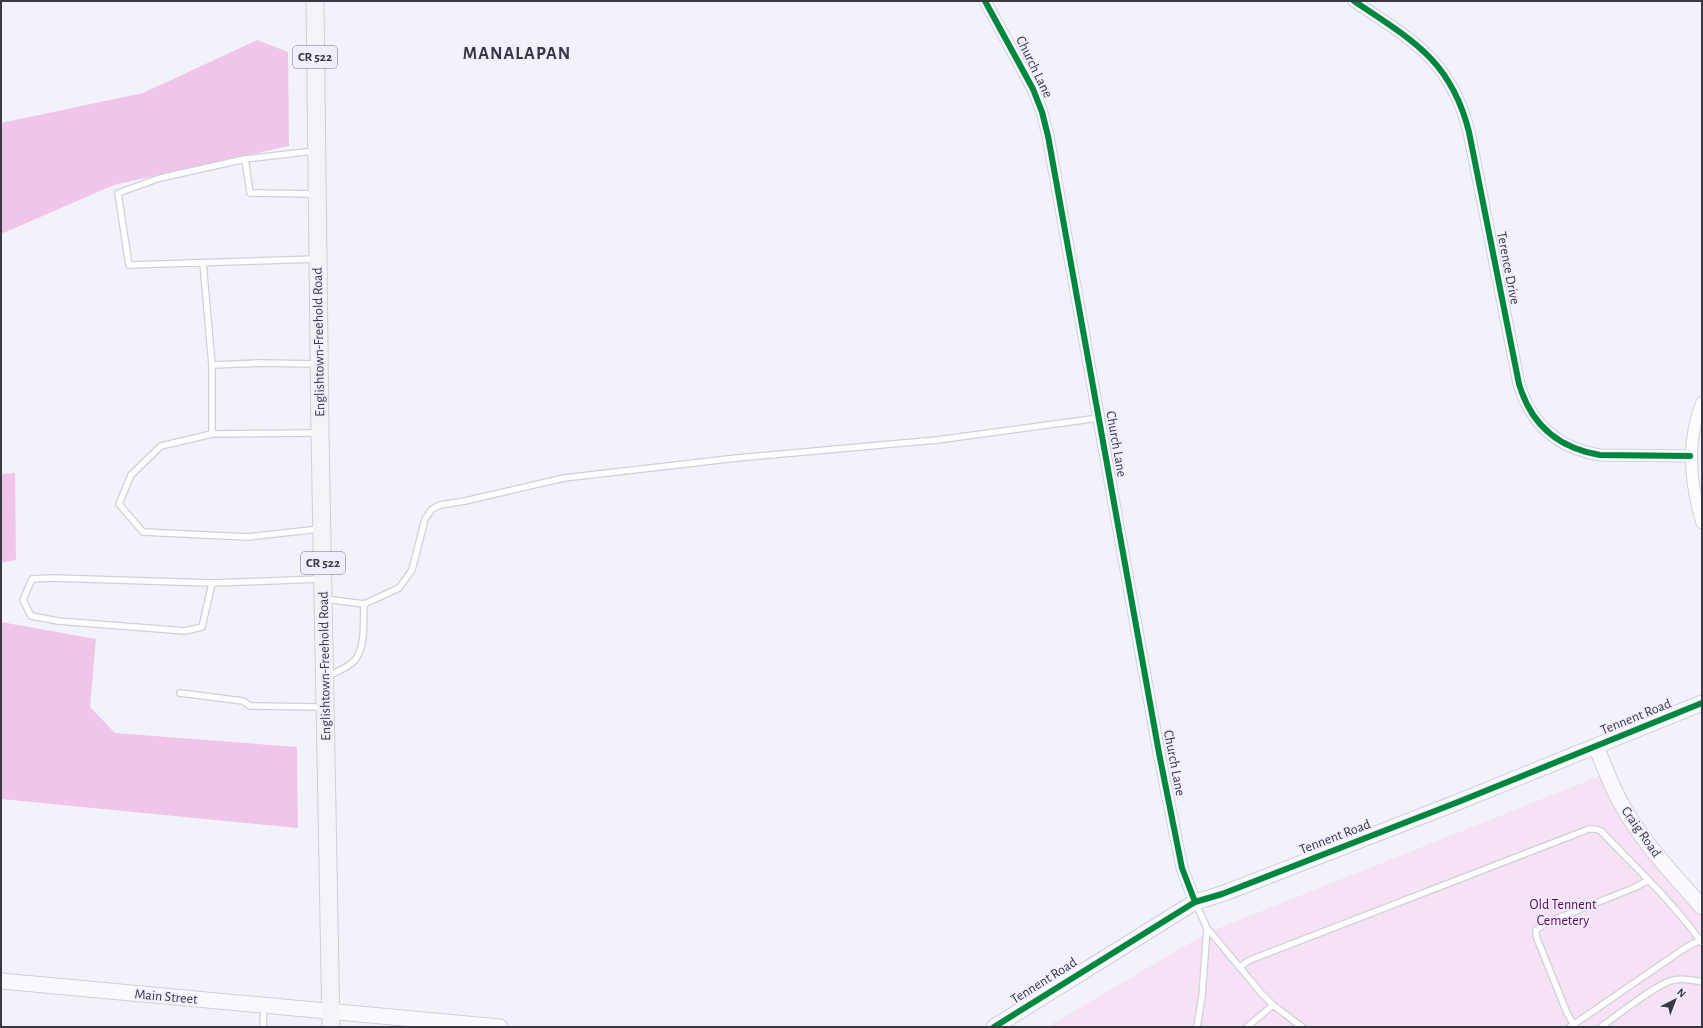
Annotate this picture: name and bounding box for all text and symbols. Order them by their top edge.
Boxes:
street label: Church Lane [1013,34,1055,100]
district label: MANALAPAN [463,45,571,63]
road number: CR 522 [293,46,337,68]
street label: Terence Drive [1494,230,1522,306]
street label: Englishtown-Freehold Road [311,267,327,417]
street label: Church Lane [1103,410,1129,478]
road number: CR 522 [301,552,345,574]
street label: Englishtown-Freehold Road [317,591,333,741]
street label: Tennent Road [1599,696,1673,738]
street label: Church Lane [1161,729,1187,797]
street label: Craig Road [1619,804,1663,860]
street label: Tennent Road [1297,817,1373,857]
park label: Old Tennent Cemetery [1530,898,1597,928]
street label: Tennent Road [1008,955,1080,1007]
north arrow [1655,980,1695,1020]
text: N [1675,986,1688,1000]
street label: Main Street [134,987,199,1007]

